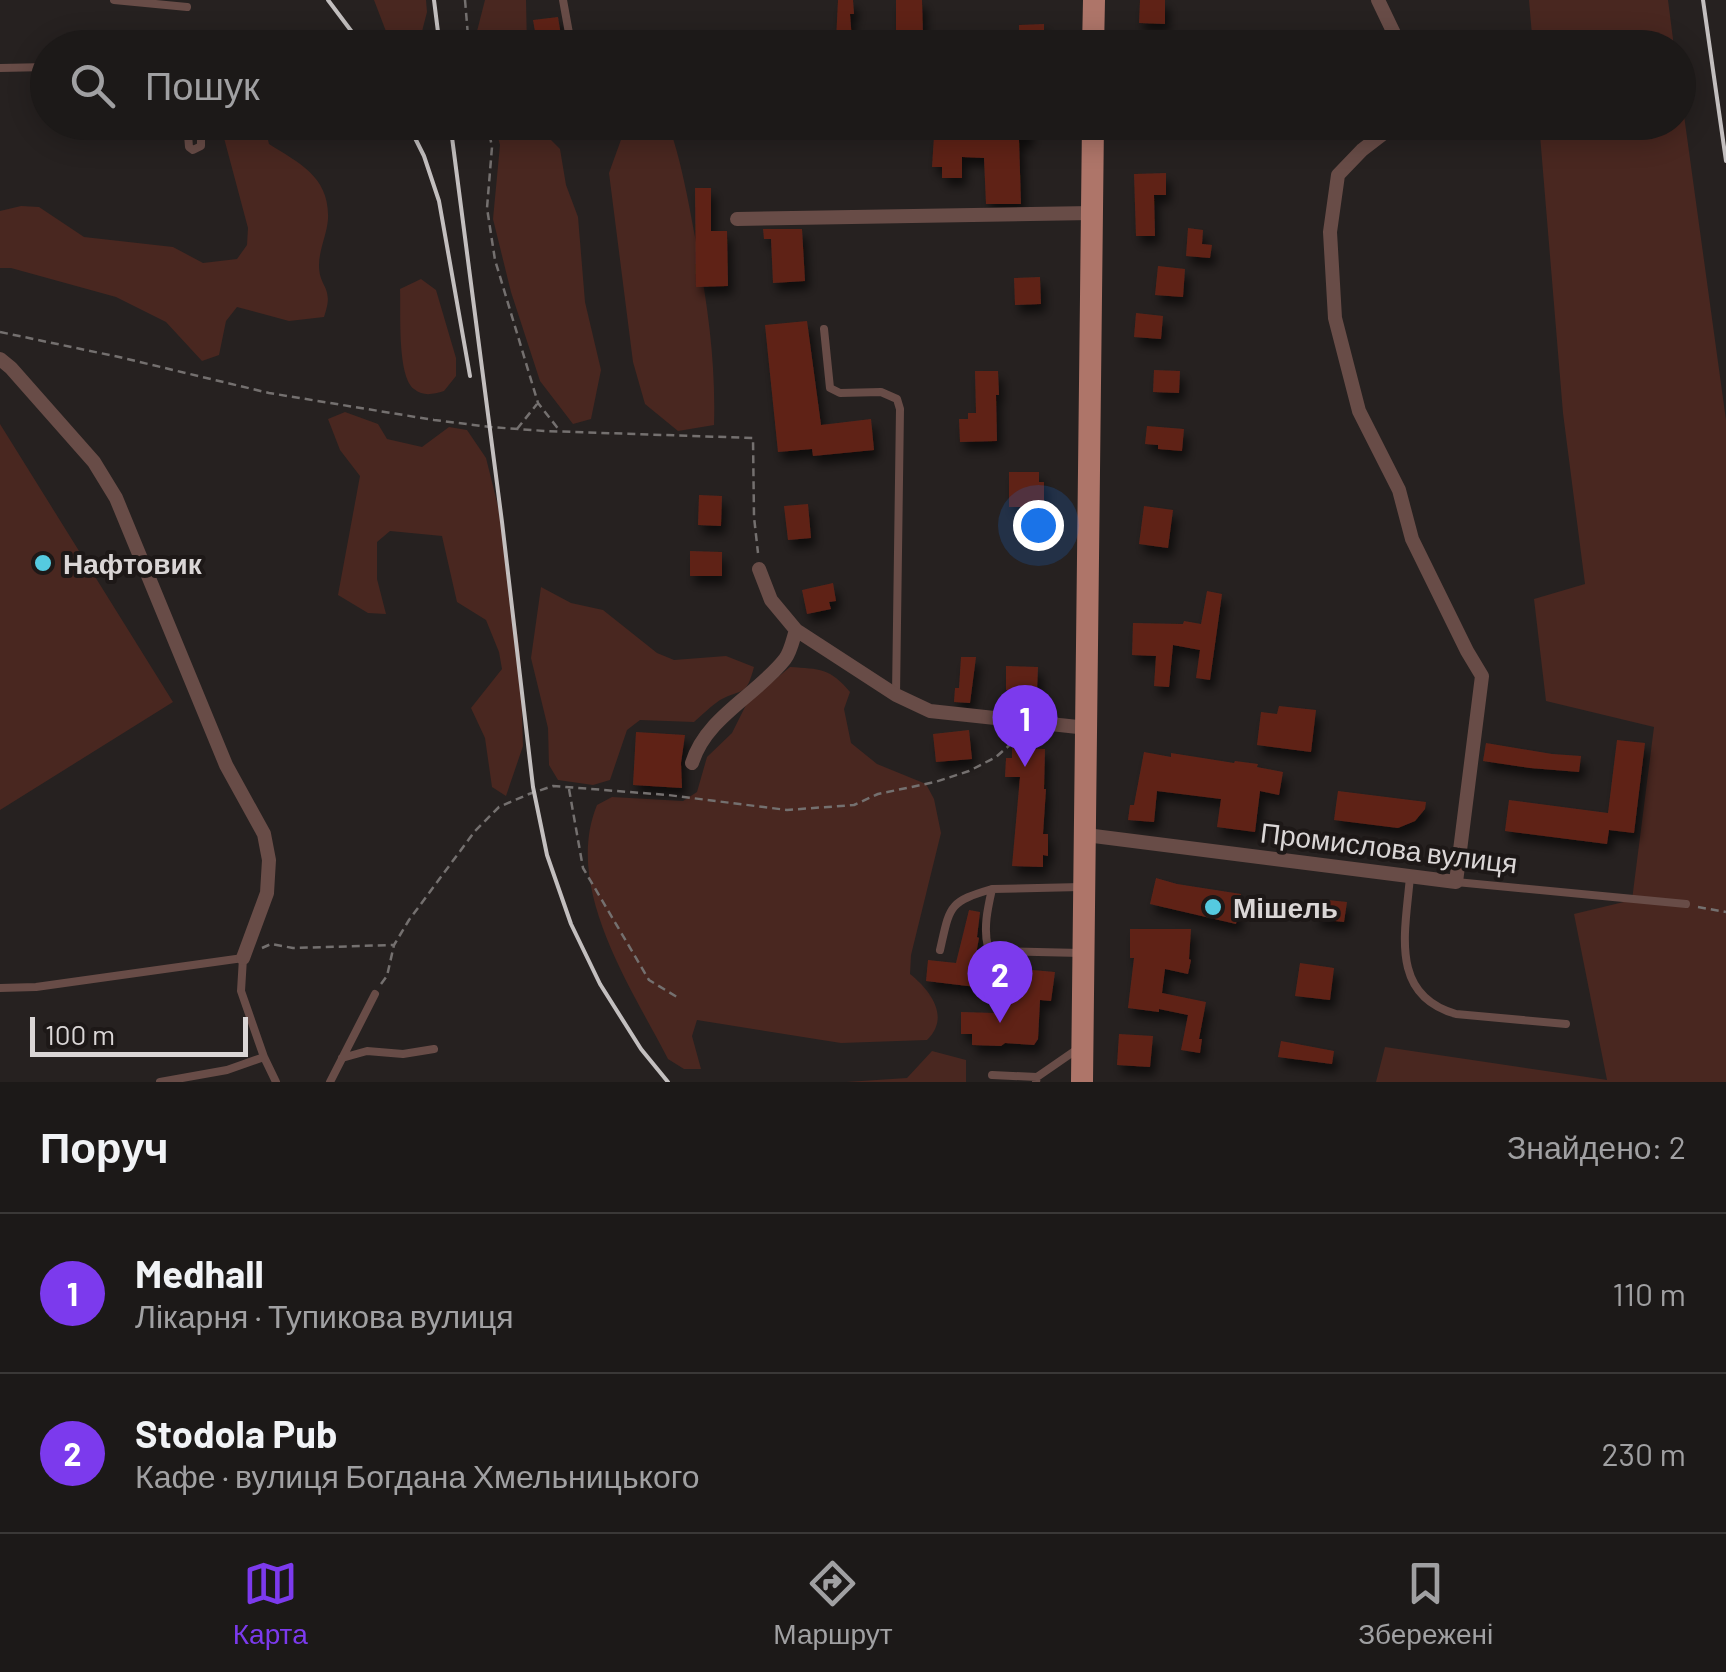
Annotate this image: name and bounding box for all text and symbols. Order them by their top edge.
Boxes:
search box [30,30,1696,140]
icon: search [65,58,120,113]
text: Пошук [145,62,260,108]
your location [1013,500,1064,551]
place label: Нафтовик [63,546,203,580]
marker: Нафтовик [32,552,54,574]
pin: 1 [992,684,1058,767]
street label: Промислова вулиця [1258,814,1520,880]
place label: Мішель [1233,890,1338,924]
marker: Мішель [1202,896,1224,918]
pin: 2 [968,940,1032,1023]
scale bar [30,1012,248,1056]
text: 100 m [45,1017,115,1051]
text: Поруч [40,1121,169,1171]
text: Знайдено: 2 [1507,1127,1686,1165]
text: Medhall [135,1250,264,1296]
text: 1 [67,1274,78,1312]
text: 110 m [1613,1274,1686,1312]
text: Лікарня · Тупикова вулиця [135,1296,514,1334]
text: Stodola Pub [135,1410,337,1456]
text: 2 [64,1434,81,1472]
text: 230 m [1602,1434,1686,1472]
text: Кафе · вулиця Богдана Хмельницького [135,1456,700,1494]
tab: Карта [233,1556,308,1651]
tab: Маршрут [773,1556,893,1651]
tab: Збережені [1358,1556,1493,1651]

